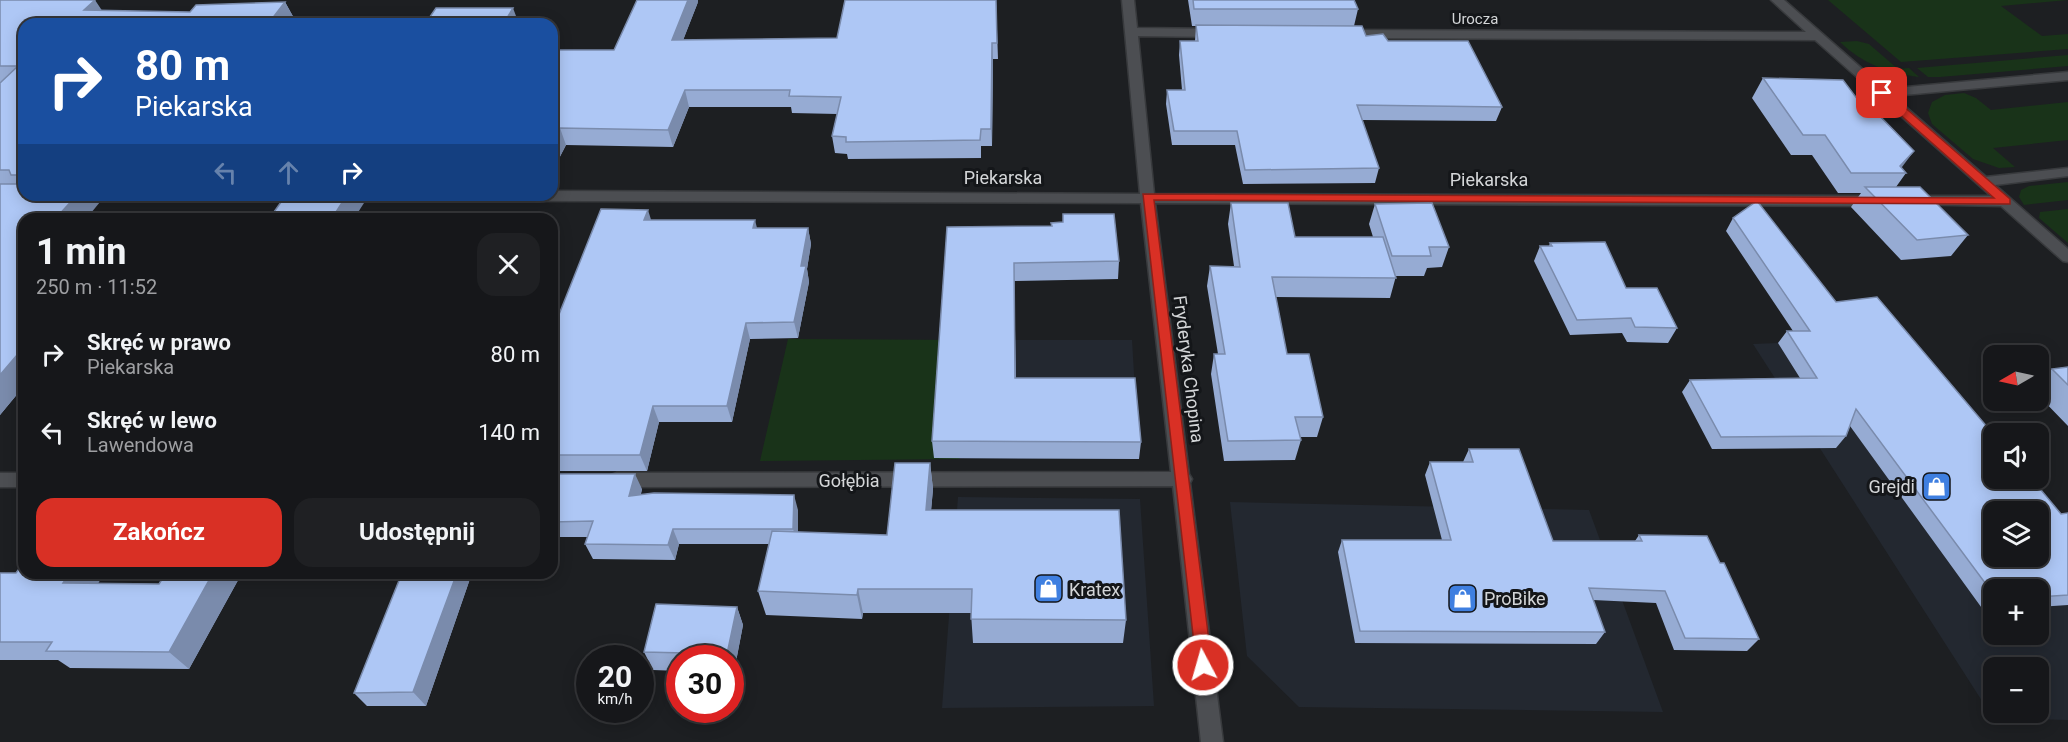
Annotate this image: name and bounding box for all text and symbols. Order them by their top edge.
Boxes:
street label: Urocza [1452,10,1498,28]
text: 80 m [135,41,230,90]
icon: right [36,42,114,120]
pin [1856,67,1907,118]
icon: arrive [1865,76,1898,109]
text: Piekarska [135,91,253,123]
icon: left [209,156,242,189]
icon: ahead [272,156,305,189]
icon: right [335,156,368,189]
street label: Piekarska [964,167,1042,188]
street label: Piekarska [1450,169,1528,190]
text: 1 min [36,231,127,273]
button: close [477,233,540,296]
text: 250 m · 11:52 [36,275,157,299]
street label: Fryderyka Chopina [1170,294,1208,444]
text: Skręć w prawo [87,330,231,355]
icon: right [36,338,69,371]
text: 80 m [491,342,540,367]
north arrow [1983,345,2049,411]
map controls [1983,345,2049,723]
text: Piekarska [87,355,174,379]
text: Skręć w lewo [87,408,217,433]
icon: left [36,416,69,449]
text: 140 m [478,420,540,445]
button: sound [1983,423,2049,489]
text: Lawendowa [87,433,194,457]
street label: Gołębia [818,470,880,491]
shop icon: Grejdi [1920,470,1952,502]
place label: Grejdi [1868,476,1915,497]
button: Zakończ [36,498,282,567]
button: Udostępnij [294,498,540,567]
button: layers [1983,501,2049,567]
shop icon: Kratex [1032,573,1064,605]
place label: Kratex [1069,579,1120,600]
button: + [1983,579,2049,645]
shop icon: ProBike [1447,582,1479,614]
place label: ProBike [1484,588,1546,609]
position arrow [1171,633,1235,697]
speed limit sign: 30 [666,645,744,723]
button: − [1983,657,2049,723]
text: 20 [598,659,632,694]
text: km/h [597,690,633,708]

